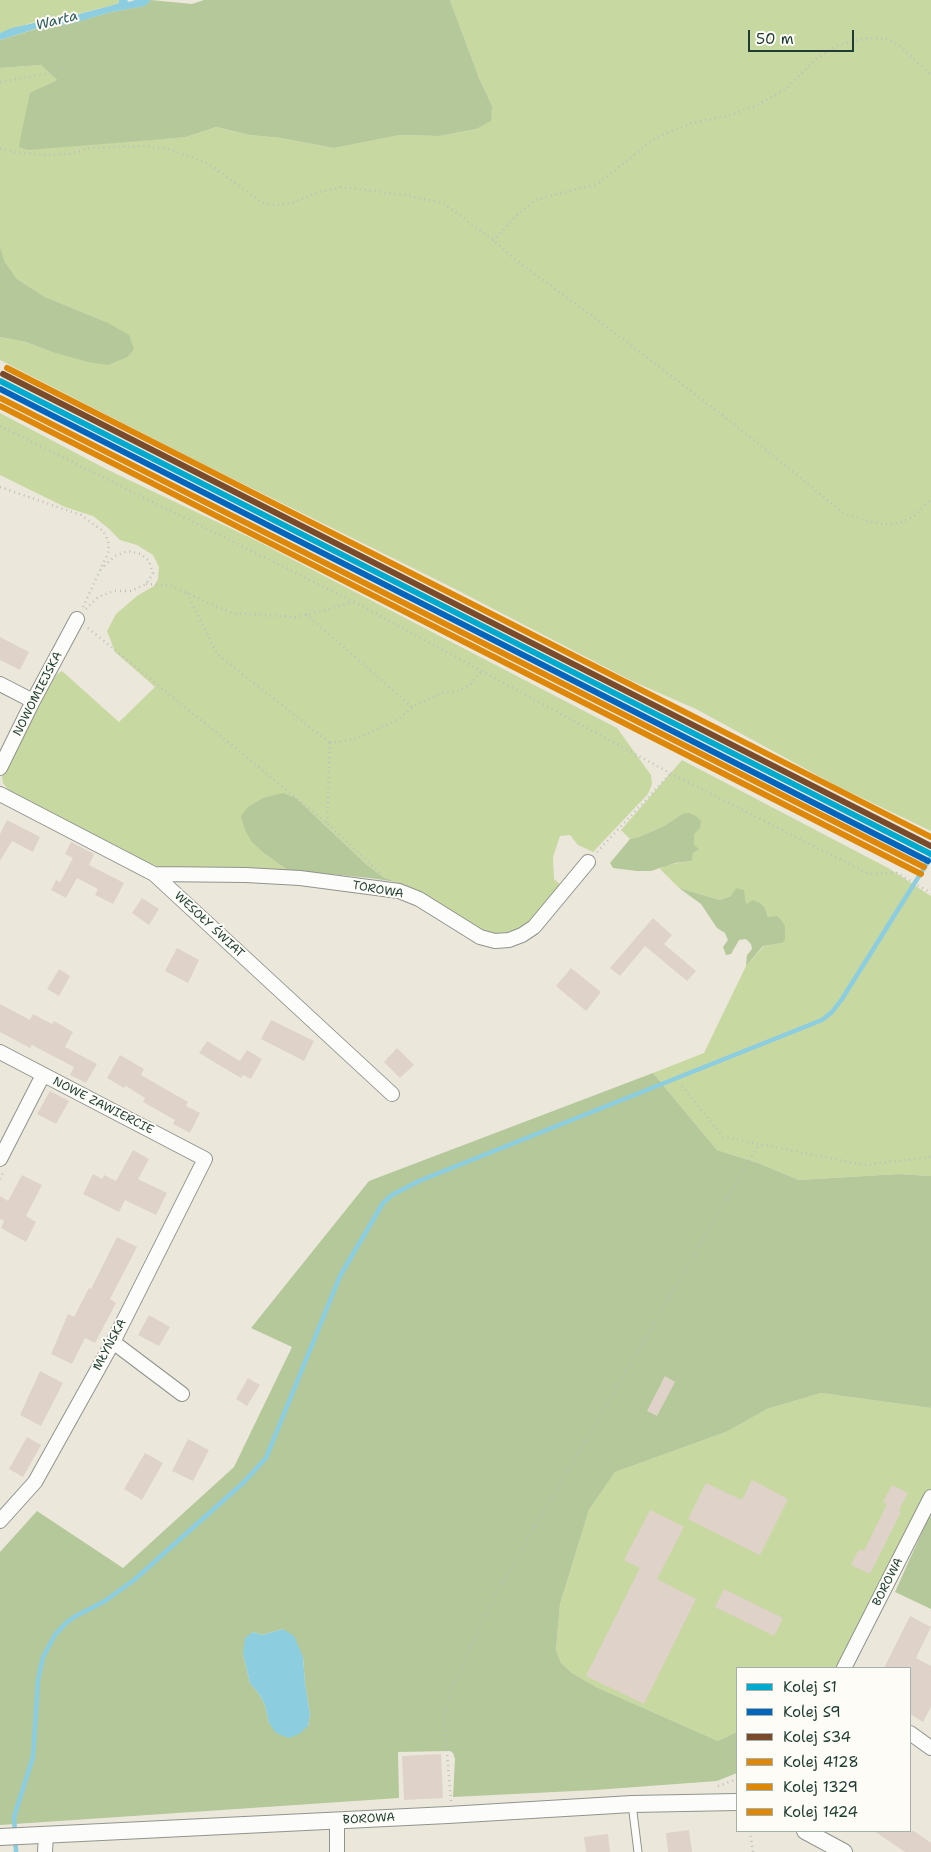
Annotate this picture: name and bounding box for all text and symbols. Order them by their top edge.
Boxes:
water label: Warta [34,8,80,34]
scale bar [751,20,857,52]
text: 50 m [756,29,794,49]
street label: NOWOMIEJSKA [10,649,66,739]
street label: TOROWA [351,878,405,902]
street label: WESOŁY ŚWIAT [171,889,247,961]
street label: NOWE ZAWIERCIE [50,1074,156,1138]
street label: MŁYŃSKA [90,1317,130,1373]
street label: BOROWA [870,1555,906,1609]
legend [736,1667,911,1832]
text: Kolej S1 [783,1677,837,1697]
text: Kolej S9 [783,1702,841,1722]
text: Kolej S34 [783,1727,851,1747]
text: Kolej 4128 [783,1752,859,1772]
text: Kolej 1329 [783,1777,858,1797]
text: Kolej 1424 [783,1802,858,1822]
street label: BOROWA [343,1810,395,1828]

